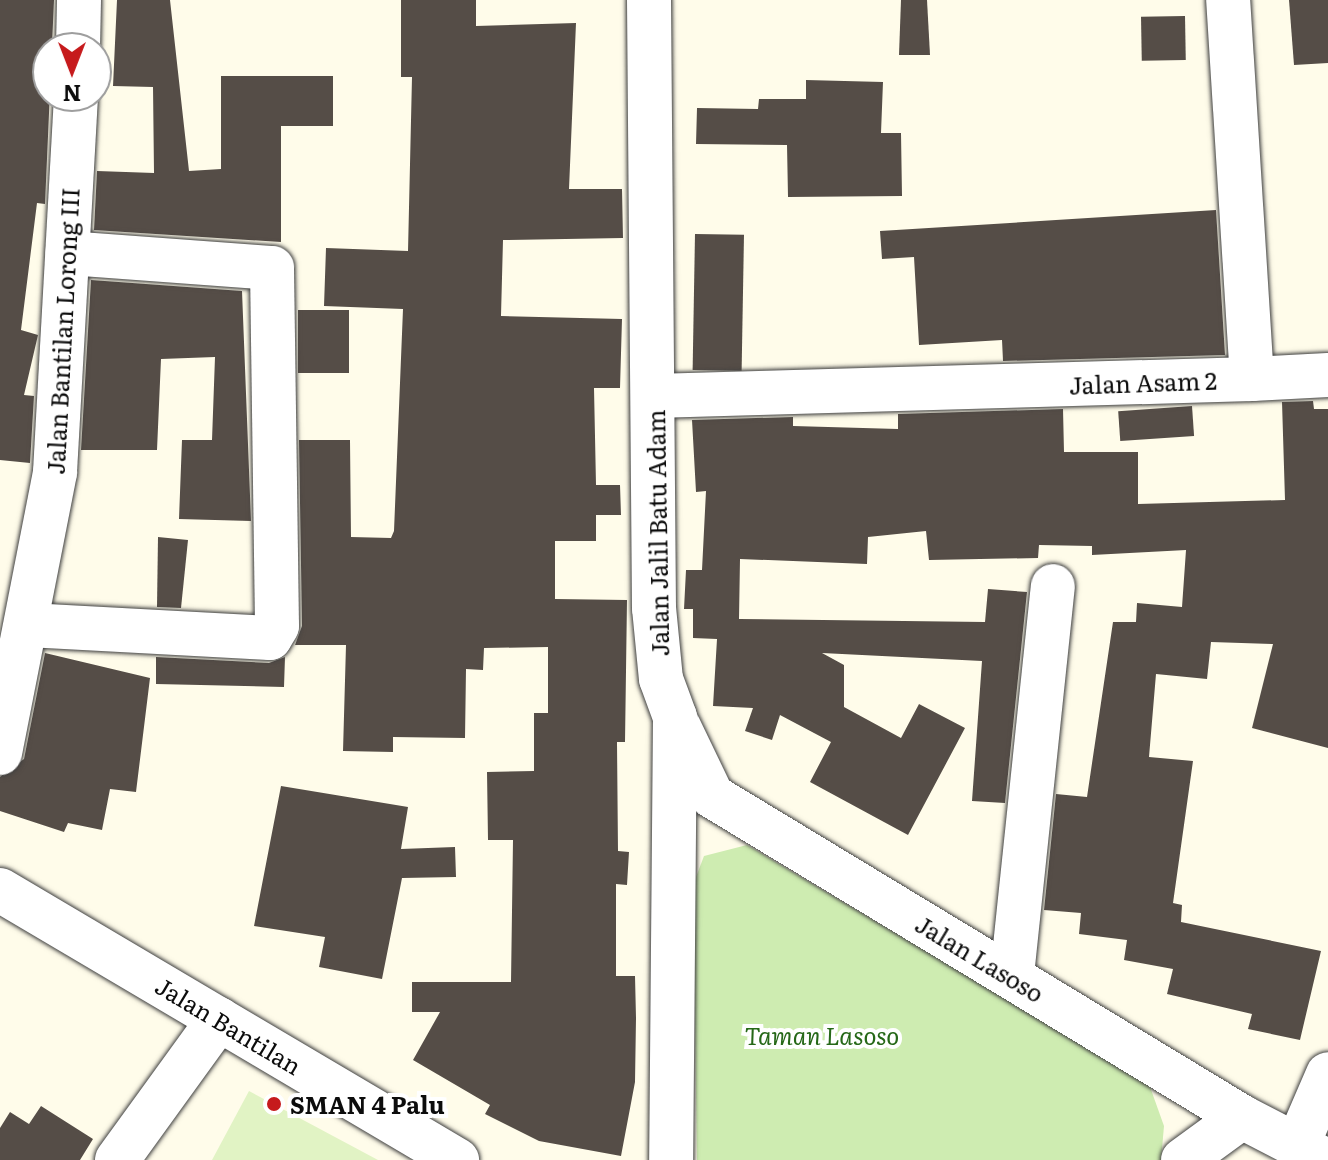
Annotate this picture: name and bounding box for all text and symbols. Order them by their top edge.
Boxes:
north arrow [32,32,112,112]
text: N [63,78,81,111]
street label: Jalan Bantilan Lorong III [40,187,84,475]
street label: Jalan Asam 2 [1068,365,1218,399]
street label: Jalan Jalil Batu Adam [640,409,674,657]
street label: Jalan Lasoso [911,909,1049,1007]
street label: Jalan Bantilan [151,970,307,1080]
park label: Taman Lasoso [745,1021,899,1049]
place label: SMAN 4 Palu [290,1090,445,1118]
marker: SMAN 4 Palu [265,1095,283,1113]

